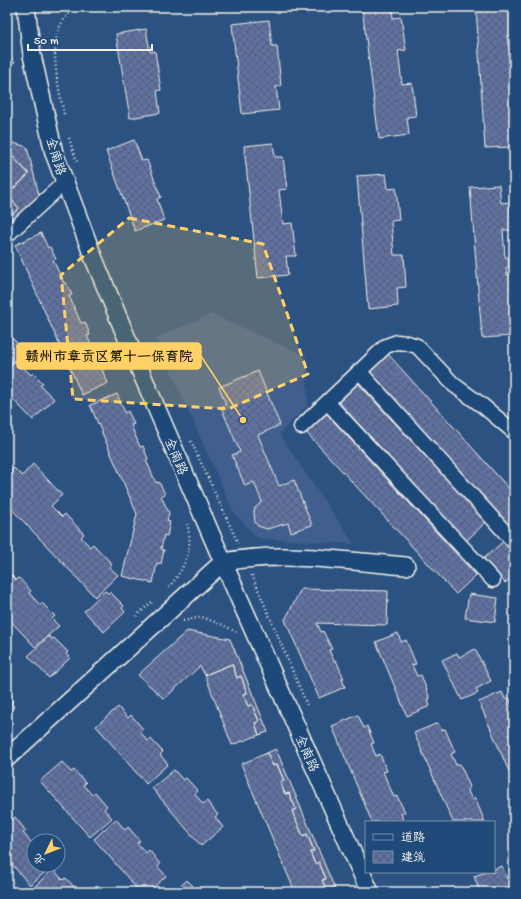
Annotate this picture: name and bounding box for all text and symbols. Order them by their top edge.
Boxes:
scale bar [28,26,152,52]
text: 50 m [34,35,59,49]
street label: 全南路 [42,136,68,178]
callout: 赣州市章贡区第十一保育院 [17,343,201,369]
text: 赣州市章贡区第十一保育院 [25,349,193,367]
street label: 全南路 [160,436,190,478]
street label: 全南路 [291,733,321,775]
legend [365,821,495,873]
text: 道路 [401,831,425,846]
north arrow [26,833,66,873]
text: 北 [32,850,48,867]
text: 建筑 [401,851,425,866]

